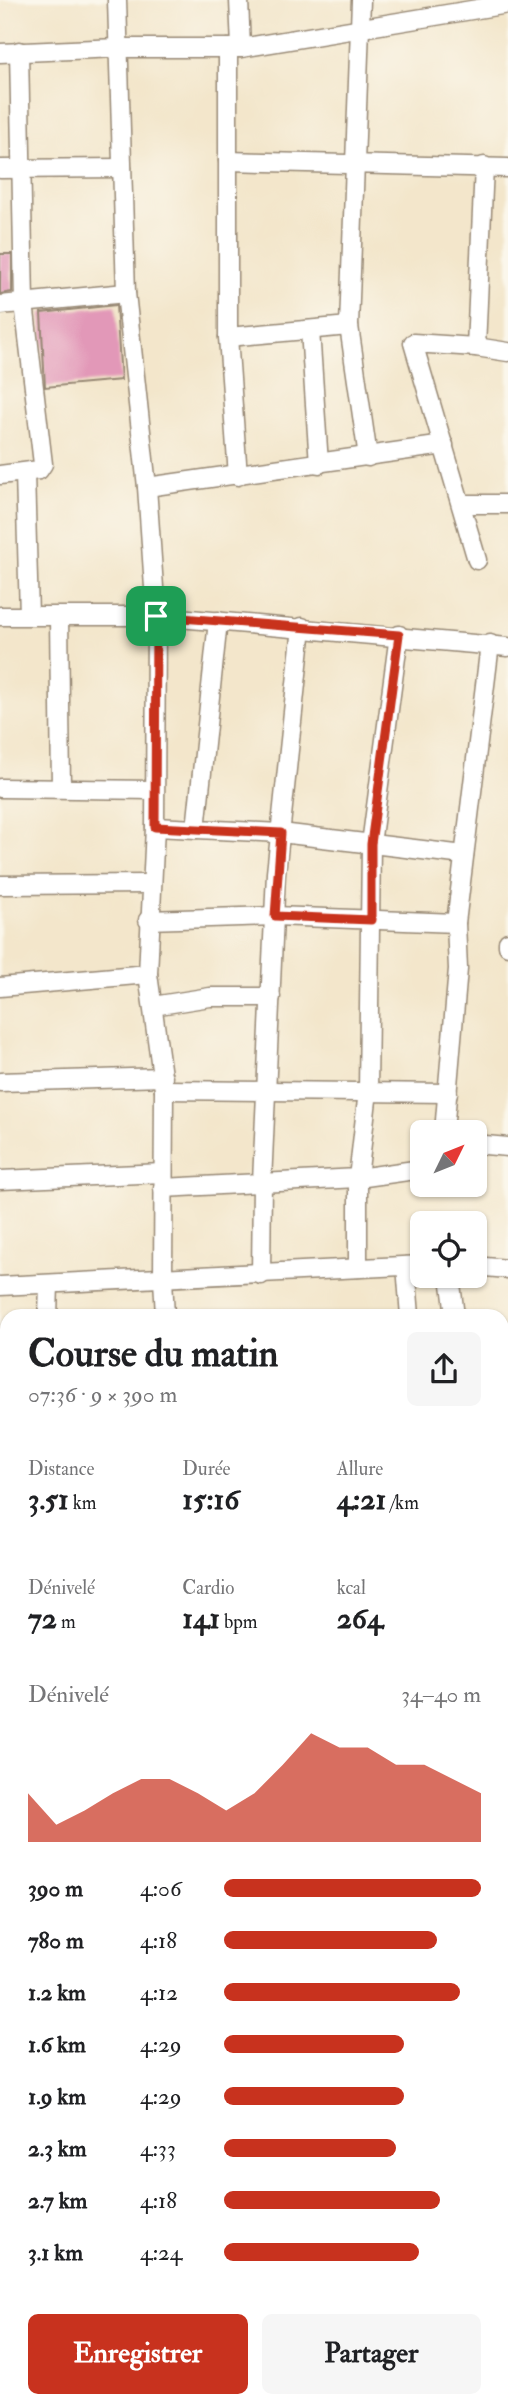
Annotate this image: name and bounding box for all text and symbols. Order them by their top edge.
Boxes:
pin [126,586,186,646]
icon: arrive [137,597,175,635]
north arrow [410,1120,486,1197]
map controls [410,1120,487,1288]
button: locate [410,1211,487,1288]
text: Course du matin [28,1330,278,1378]
button: share [407,1332,481,1406]
text: 07:36 · 9 × 390 m [28,1380,177,1409]
text: Distance [28,1457,94,1481]
text: Durée [182,1457,231,1481]
text: Allure [337,1457,383,1481]
text: 3.51 [28,1481,69,1518]
text: 15:16 [182,1481,239,1518]
text: 4:21 [337,1481,386,1518]
text: km [69,1491,97,1515]
text: /km [386,1491,419,1515]
text: Dénivelé [28,1576,95,1600]
text: Cardio [182,1576,234,1600]
text: kcal [337,1576,366,1600]
text: 72 [28,1600,57,1637]
text: 141 [182,1600,220,1637]
text: 264 [337,1600,383,1637]
text: m [57,1610,76,1634]
text: bpm [220,1610,258,1634]
text: Dénivelé [28,1680,109,1709]
text: 34–40 m [401,1680,481,1709]
text: 390 m [28,1874,83,1903]
text: 4:06 [140,1874,181,1903]
text: 780 m [28,1926,84,1955]
text: 4:18 [140,1926,177,1955]
text: 1.2 km [28,1978,86,2007]
text: 4:12 [140,1978,178,2007]
text: 1.6 km [28,2030,86,2059]
text: 4:29 [140,2030,182,2059]
text: 1.9 km [28,2082,86,2111]
text: 4:29 [140,2082,182,2111]
text: 2.3 km [28,2134,87,2163]
text: 4:33 [140,2134,176,2163]
text: 2.7 km [28,2186,87,2215]
text: 4:18 [140,2186,177,2215]
text: 3.1 km [28,2238,83,2267]
text: 4:24 [140,2238,182,2267]
button: Enregistrer [28,2314,248,2394]
button: Partager [262,2314,481,2394]

